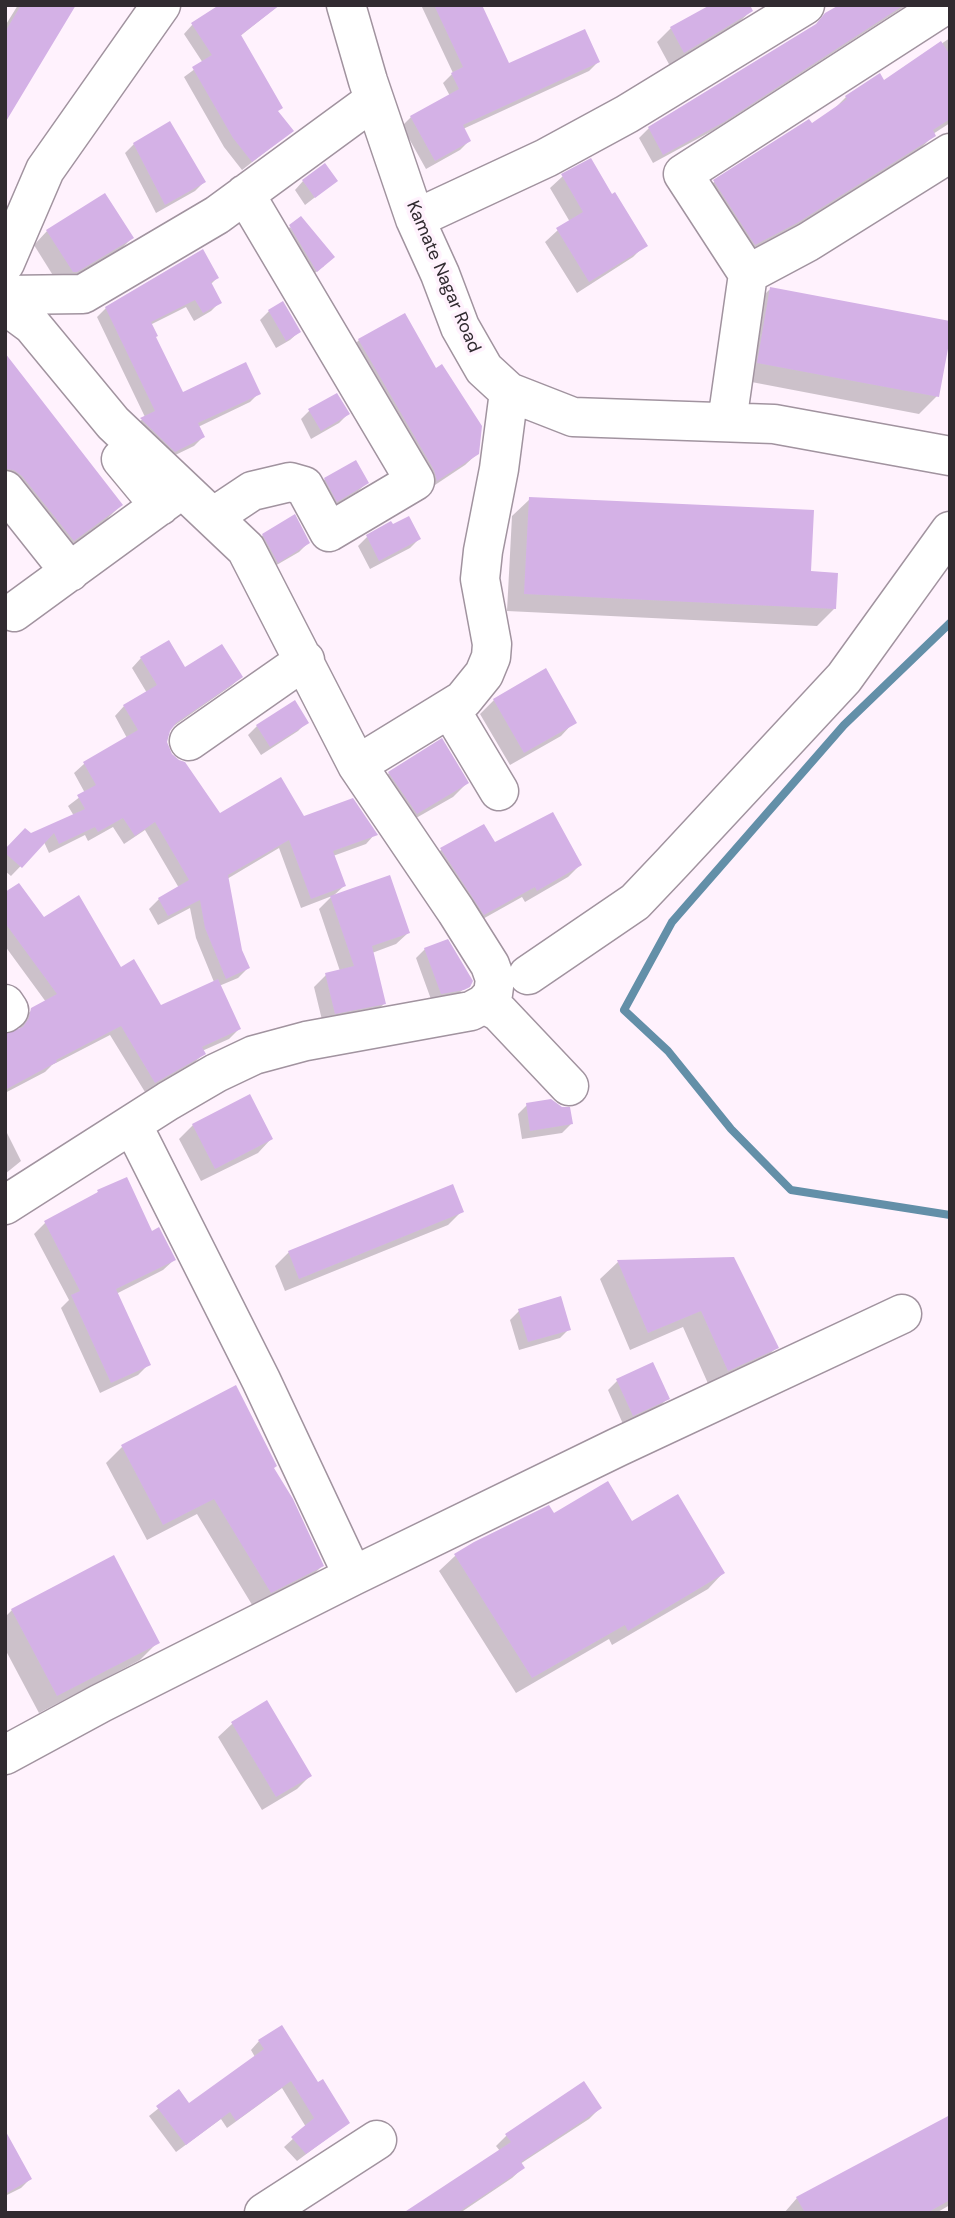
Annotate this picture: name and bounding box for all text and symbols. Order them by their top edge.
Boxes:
street label: Kamate Nagar Road [401,198,485,356]

